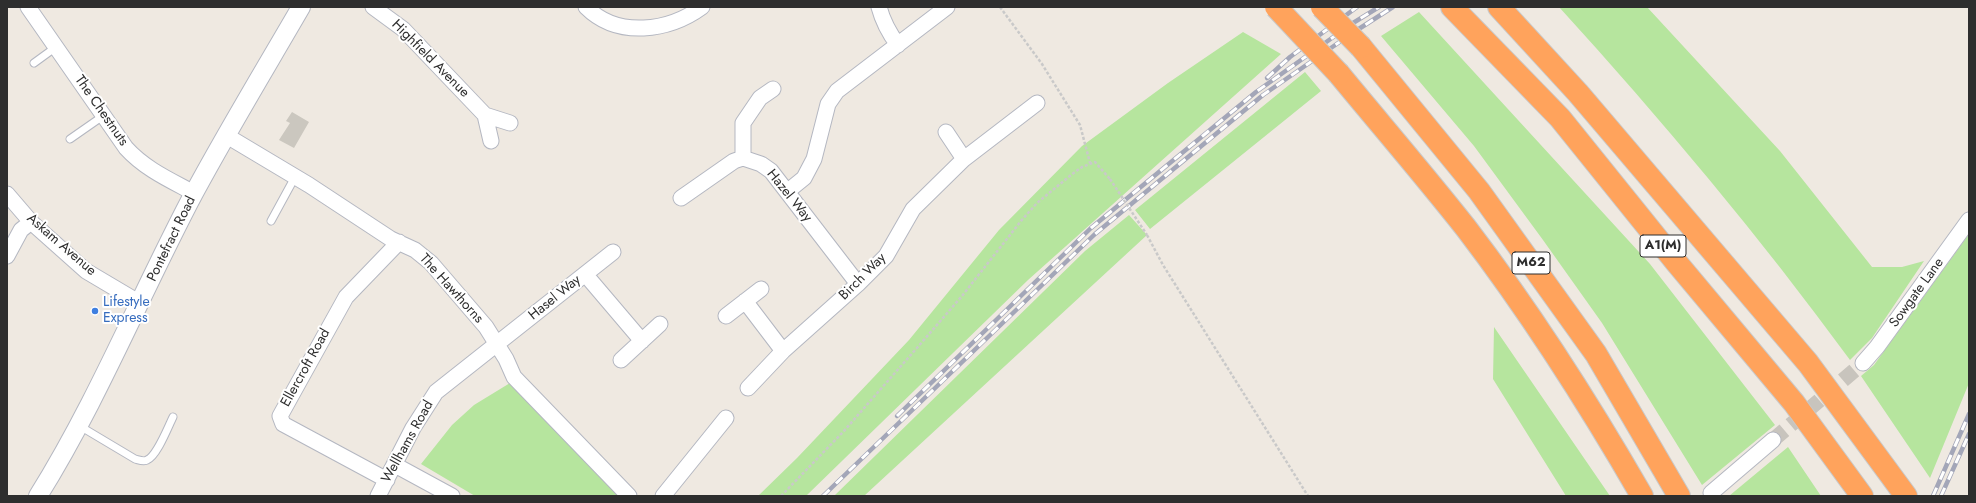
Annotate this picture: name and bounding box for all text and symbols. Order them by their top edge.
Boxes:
street label: Highfield Avenue [388,17,472,101]
street label: The Chestnuts [71,73,131,149]
street label: Hazel Way [763,166,815,226]
street label: Pontefract Road [144,194,200,284]
street label: Askam Avenue [23,210,99,280]
road number: A1(M) [1640,235,1686,257]
street label: Birch Way [836,250,890,304]
street label: The Hawthorns [415,251,487,327]
road number: M62 [1512,252,1550,274]
street label: Sowgate Lane [1886,255,1948,331]
street label: Hasel Way [526,272,584,324]
place label: Lifestyle Express [103,295,150,328]
marker: Lifestyle Express [90,306,100,316]
street label: Ellercroft Road [278,326,334,410]
street label: Wellhams Road [378,398,438,486]

